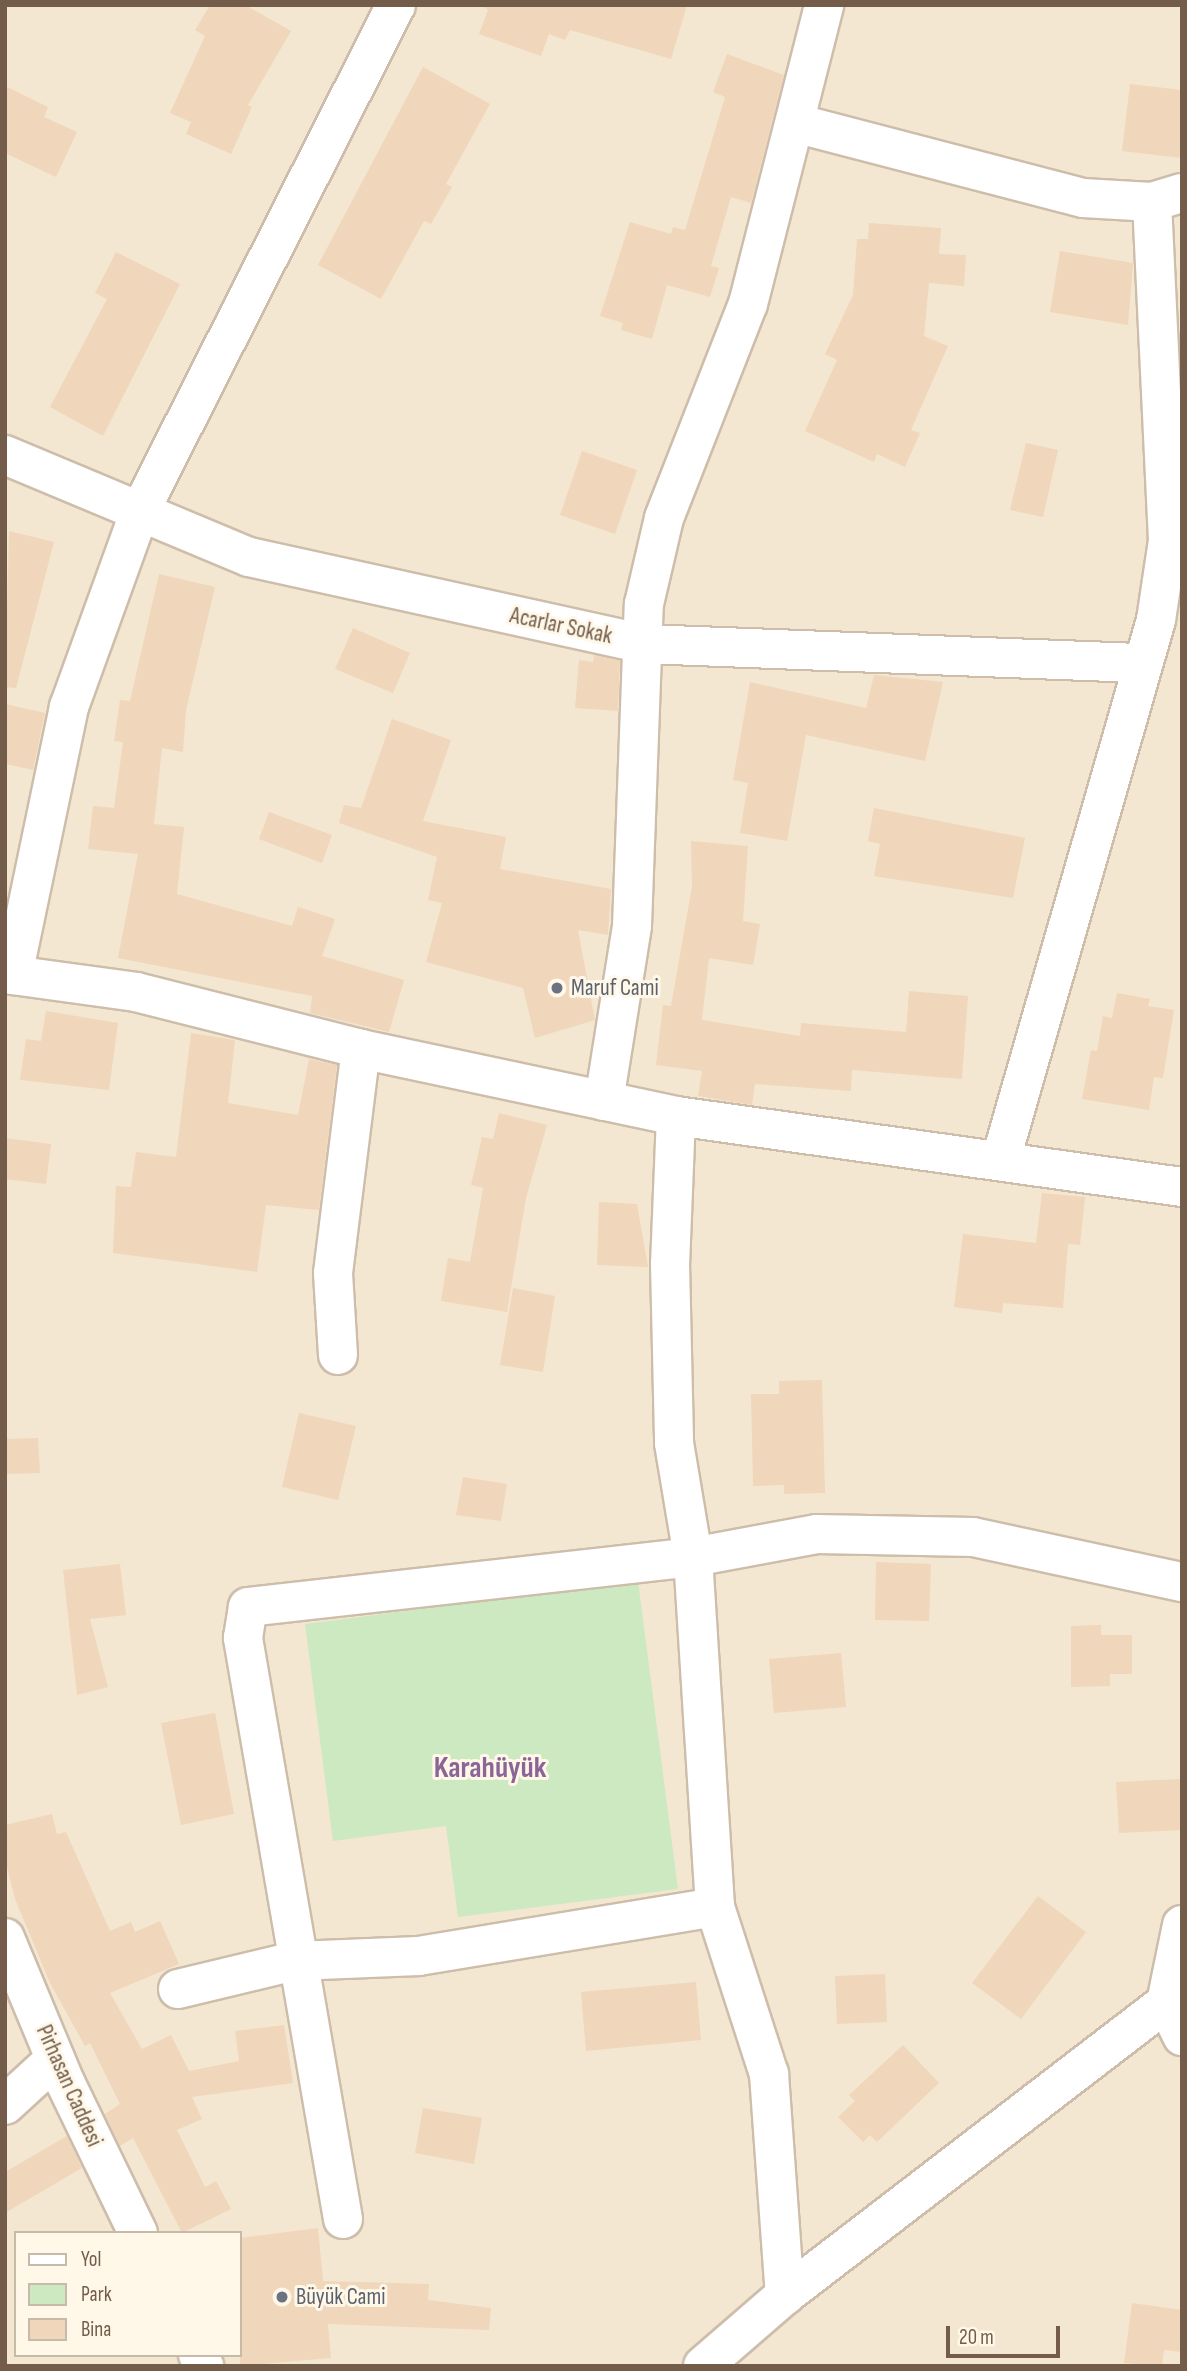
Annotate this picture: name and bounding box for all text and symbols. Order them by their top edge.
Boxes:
street label: Acarlar Sokak [507,602,615,650]
place label: Maruf Cami [571,974,659,1002]
marker: Maruf Cami [549,980,565,996]
district label: Karahüyük [434,1750,546,1786]
street label: Pirhasan Caddesi [30,2021,108,2151]
legend [14,2231,242,2357]
text: Yol [81,2247,101,2272]
text: Park [81,2282,112,2307]
place label: Büyük Cami [296,2283,385,2311]
marker: Büyük Cami [274,2289,290,2305]
scale bar [949,2312,1063,2356]
text: Bina [81,2317,111,2342]
text: 20 m [959,2325,994,2350]

